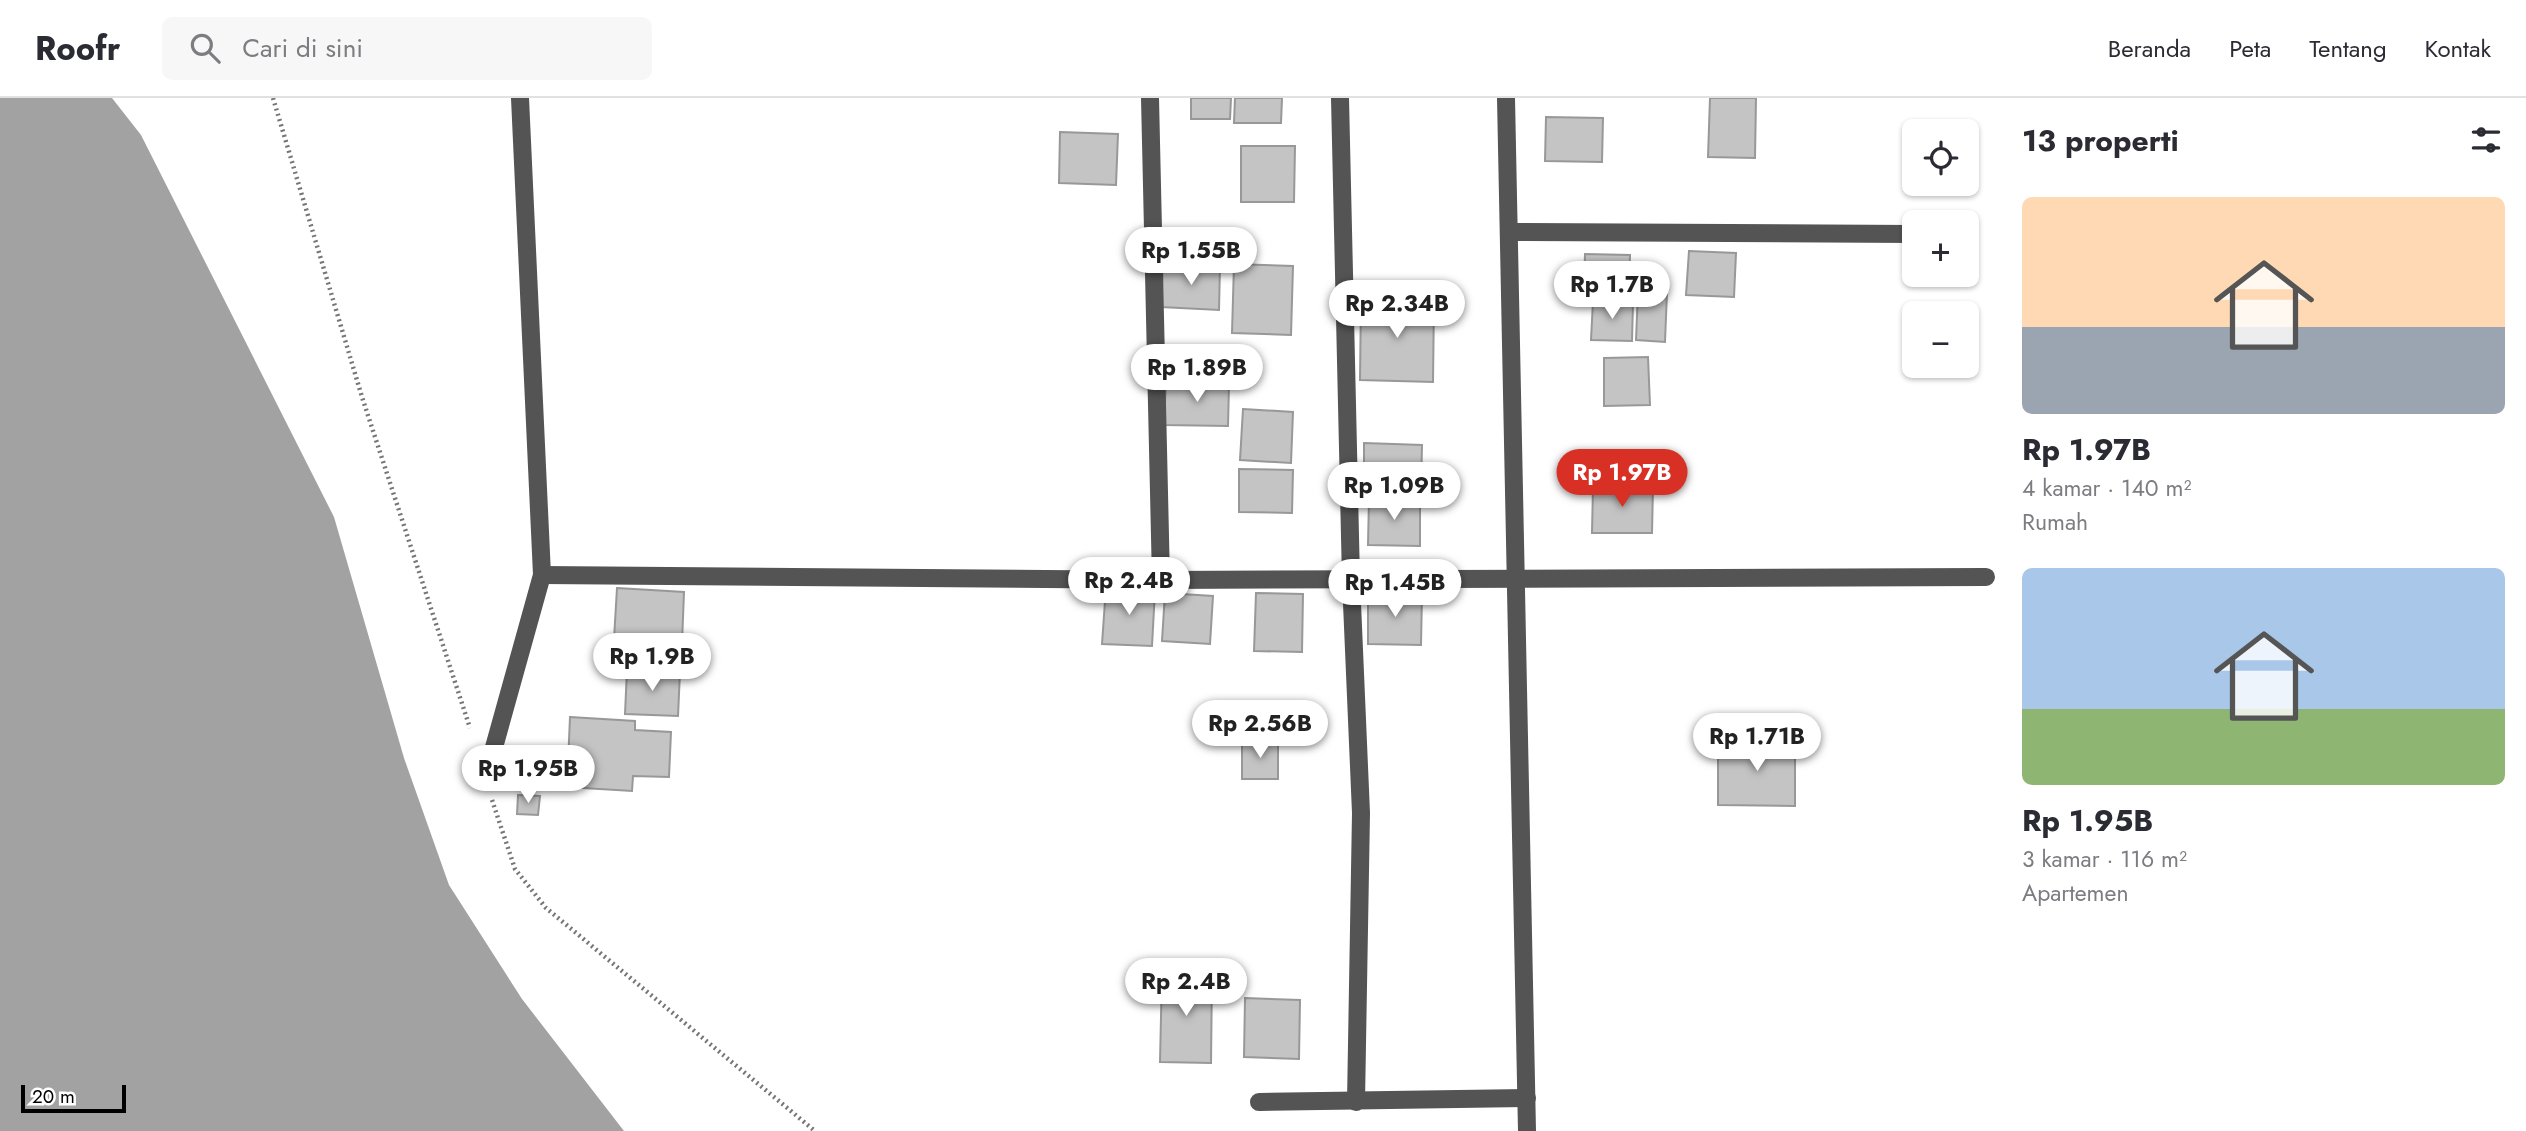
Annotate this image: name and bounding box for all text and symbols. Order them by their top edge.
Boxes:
search box [162,17,652,80]
text: Roofr [35,25,120,72]
icon: search [186,29,224,67]
text: Cari di sini [242,29,363,67]
text: Beranda [2108,31,2191,66]
text: Peta [2229,31,2271,66]
text: Tentang [2309,31,2387,66]
text: Kontak [2425,31,2491,66]
map controls [1902,119,1979,378]
button: locate [1902,119,1979,196]
text: 13 properti [2022,119,2179,162]
icon: filters [2467,121,2505,159]
button: + [1902,210,1979,287]
pin: Rp 1.55B [1119,228,1263,287]
text: Rp 1.55B [1141,233,1241,267]
icon: home [2201,242,2327,368]
pin: Rp 1.7B [1547,262,1677,321]
text: Rp 1.7B [1570,267,1654,301]
pin: Rp 2.34B [1325,280,1469,340]
text: Rp 2.34B [1345,286,1449,320]
button: − [1902,301,1979,378]
pin: Rp 1.89B [1125,344,1269,404]
text: Rp 1.89B [1147,350,1247,384]
text: Rp 1.97B [2022,428,2151,471]
pin: Rp 1.97B [1550,450,1694,509]
text: Rp 1.97B [1573,455,1671,489]
pin: Rp 1.09B [1322,462,1466,522]
text: Rp 1.09B [1344,468,1444,502]
text: 4 kamar · 140 m² [2022,471,2191,505]
text: Rumah [2022,505,2088,539]
pin: Rp 2.4B [1064,558,1194,617]
pin: Rp 1.45B [1323,560,1467,619]
text: Rp 2.4B [1084,563,1174,597]
text: Rp 1.45B [1344,565,1446,599]
icon: home [2201,613,2327,739]
pin: Rp 1.9B [587,634,717,693]
text: Rp 1.9B [609,639,695,673]
pin: Rp 2.56B [1188,700,1332,760]
text: Rp 2.56B [1208,706,1312,740]
pin: Rp 1.71B [1685,714,1829,773]
text: Rp 1.71B [1709,719,1805,753]
pin: Rp 1.95B [456,746,600,805]
text: Rp 1.95B [478,751,578,785]
text: Rp 1.95B [2022,799,2153,842]
text: 3 kamar · 116 m² [2022,842,2187,876]
text: Apartemen [2022,876,2128,910]
pin: Rp 2.4B [1121,958,1251,1018]
text: Rp 2.4B [1141,964,1231,998]
scale bar [21,1082,126,1114]
text: 20 m [32,1083,75,1110]

